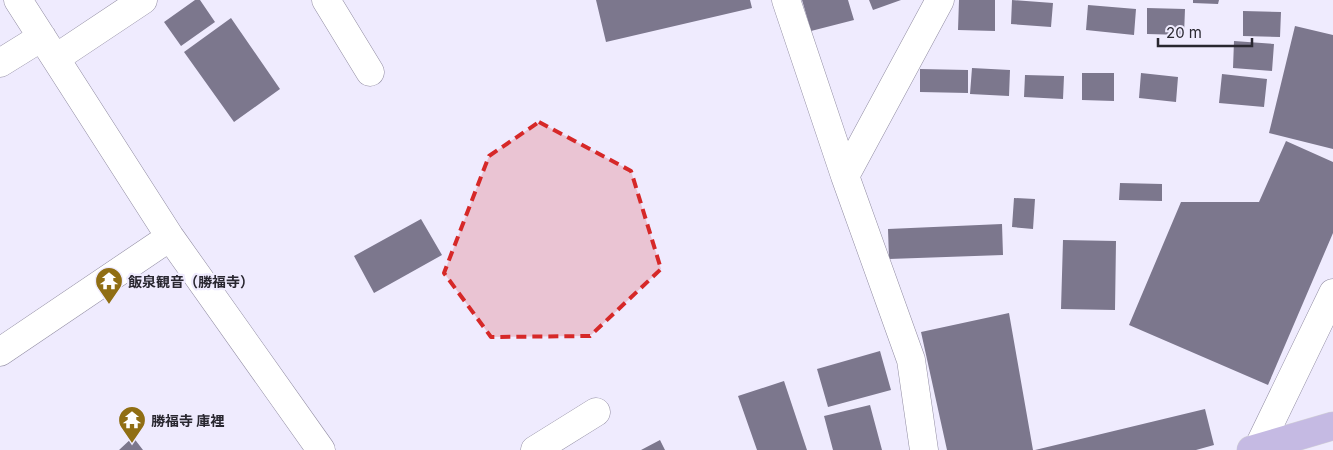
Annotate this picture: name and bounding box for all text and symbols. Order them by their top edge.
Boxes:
scale bar [1158,15,1252,47]
text: 20 m [1166,23,1202,42]
temple icon: 飯泉観音（勝福寺） [94,266,124,305]
place label: 飯泉観音（勝福寺） [128,273,254,290]
temple icon: 勝福寺 庫裡 [117,405,147,444]
place label: 勝福寺 庫裡 [151,412,224,429]

